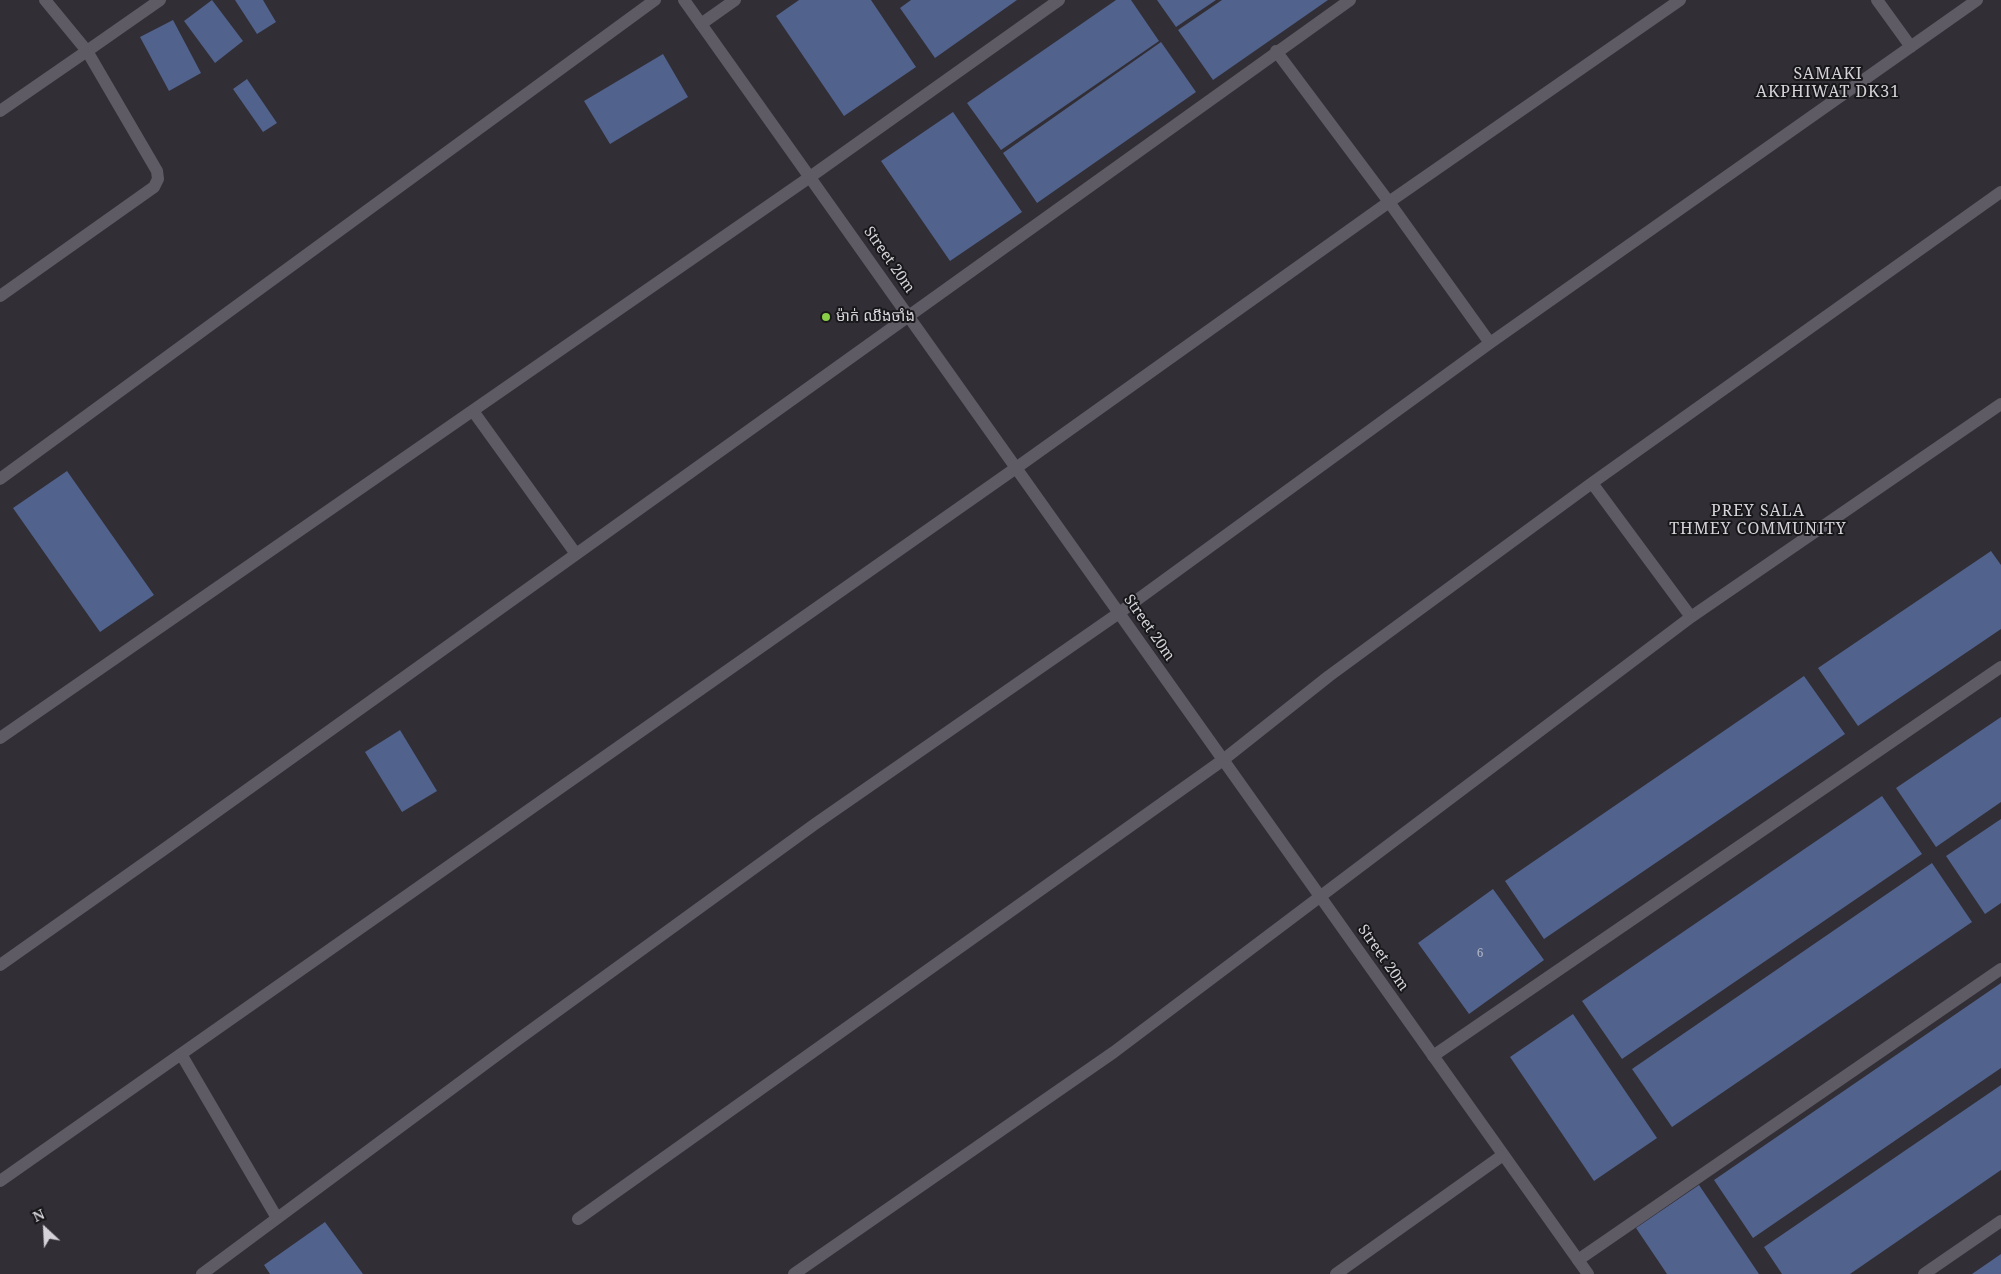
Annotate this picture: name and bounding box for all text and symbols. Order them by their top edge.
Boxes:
district label: SAMAKI AKPHIWAT DK31 [1754,64,1902,102]
street label: Street 20m [860,223,918,297]
place label: ម៉ាក់ ឈីងចាំង [836,308,915,326]
marker: ម៉ាក់ ឈីងចាំង [820,311,832,323]
district label: PREY SALA THMEY COMMUNITY [1667,501,1849,539]
street label: Street 20m [1120,591,1178,665]
street label: Street 20m [1354,921,1412,995]
house number: 6 [1477,947,1483,961]
north arrow [20,1204,70,1254]
text: N [29,1204,47,1226]

